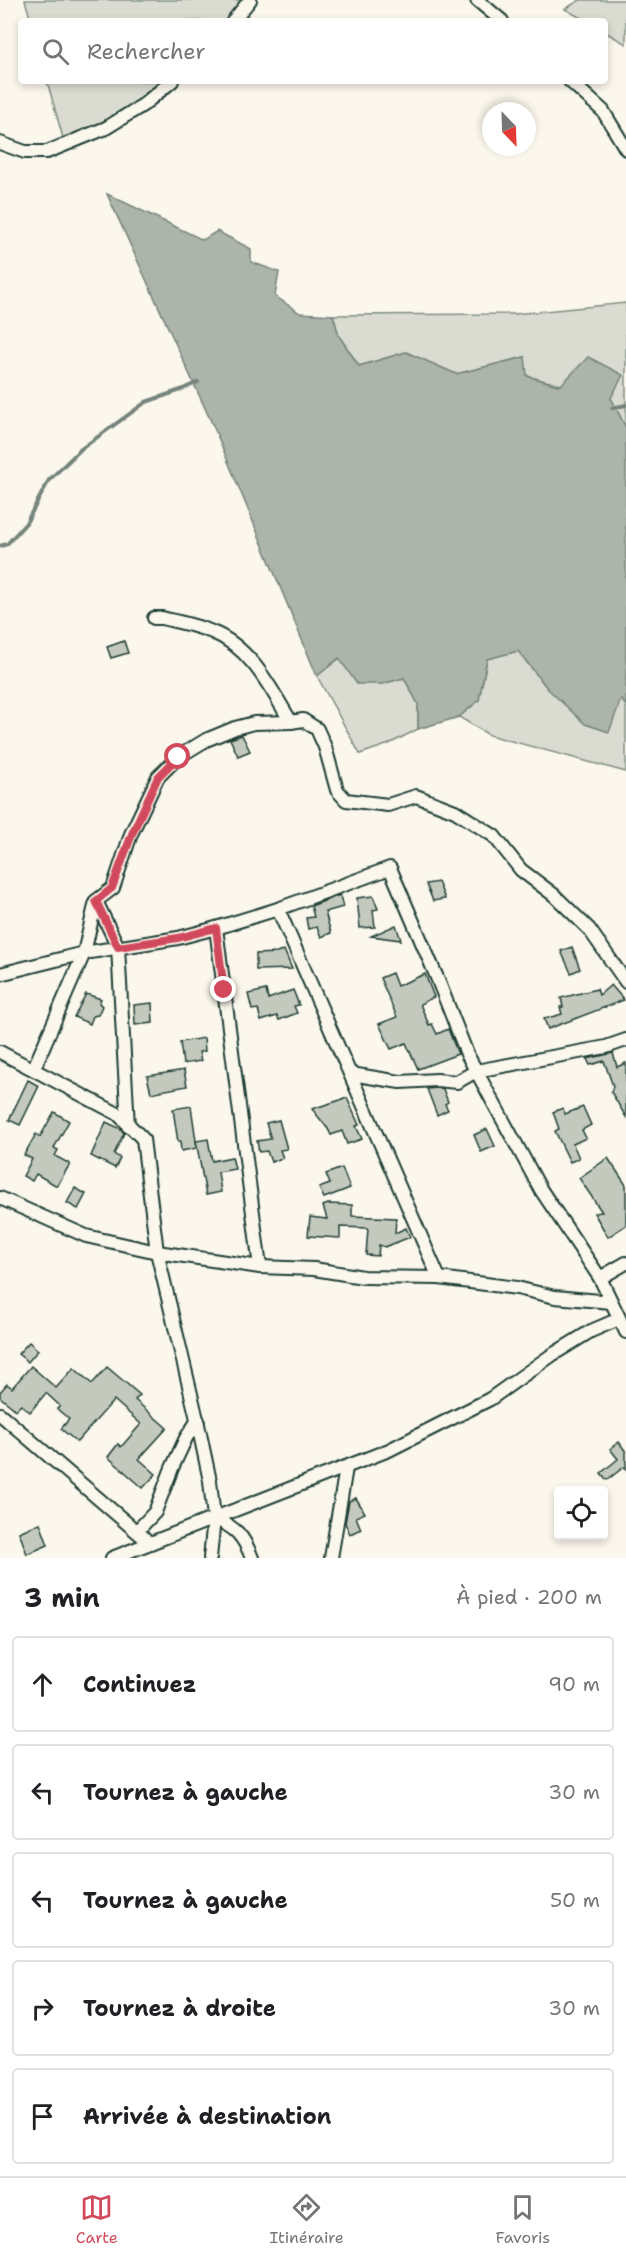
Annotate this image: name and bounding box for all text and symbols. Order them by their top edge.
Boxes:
search box [18,18,608,84]
icon: search [39,35,72,68]
text: Rechercher [87,37,206,66]
north arrow [482,102,536,156]
route start [164,743,190,769]
route end [210,976,236,1002]
map controls [554,1486,608,1540]
button: locate [554,1486,608,1540]
text: 3 min [24,1580,100,1615]
text: À pied · 200 m [456,1584,602,1610]
icon: ahead [26,1668,59,1701]
text: Continuez [83,1670,196,1699]
text: 90 m [548,1671,600,1697]
icon: left [26,1776,59,1809]
text: Tournez à gauche [83,1778,288,1807]
text: 30 m [548,1779,600,1805]
icon: left [26,1884,59,1917]
text: Tournez à gauche [83,1886,288,1915]
text: 50 m [550,1887,600,1913]
icon: right [26,1992,59,2025]
text: Tournez à droite [83,1994,276,2023]
text: 30 m [548,1995,600,2021]
icon: arrive [26,2100,59,2133]
text: Arrivée à destination [83,2102,331,2131]
tab: Carte [76,2191,118,2248]
tab: Itinéraire [270,2191,344,2248]
tab: Favoris [496,2191,550,2248]

